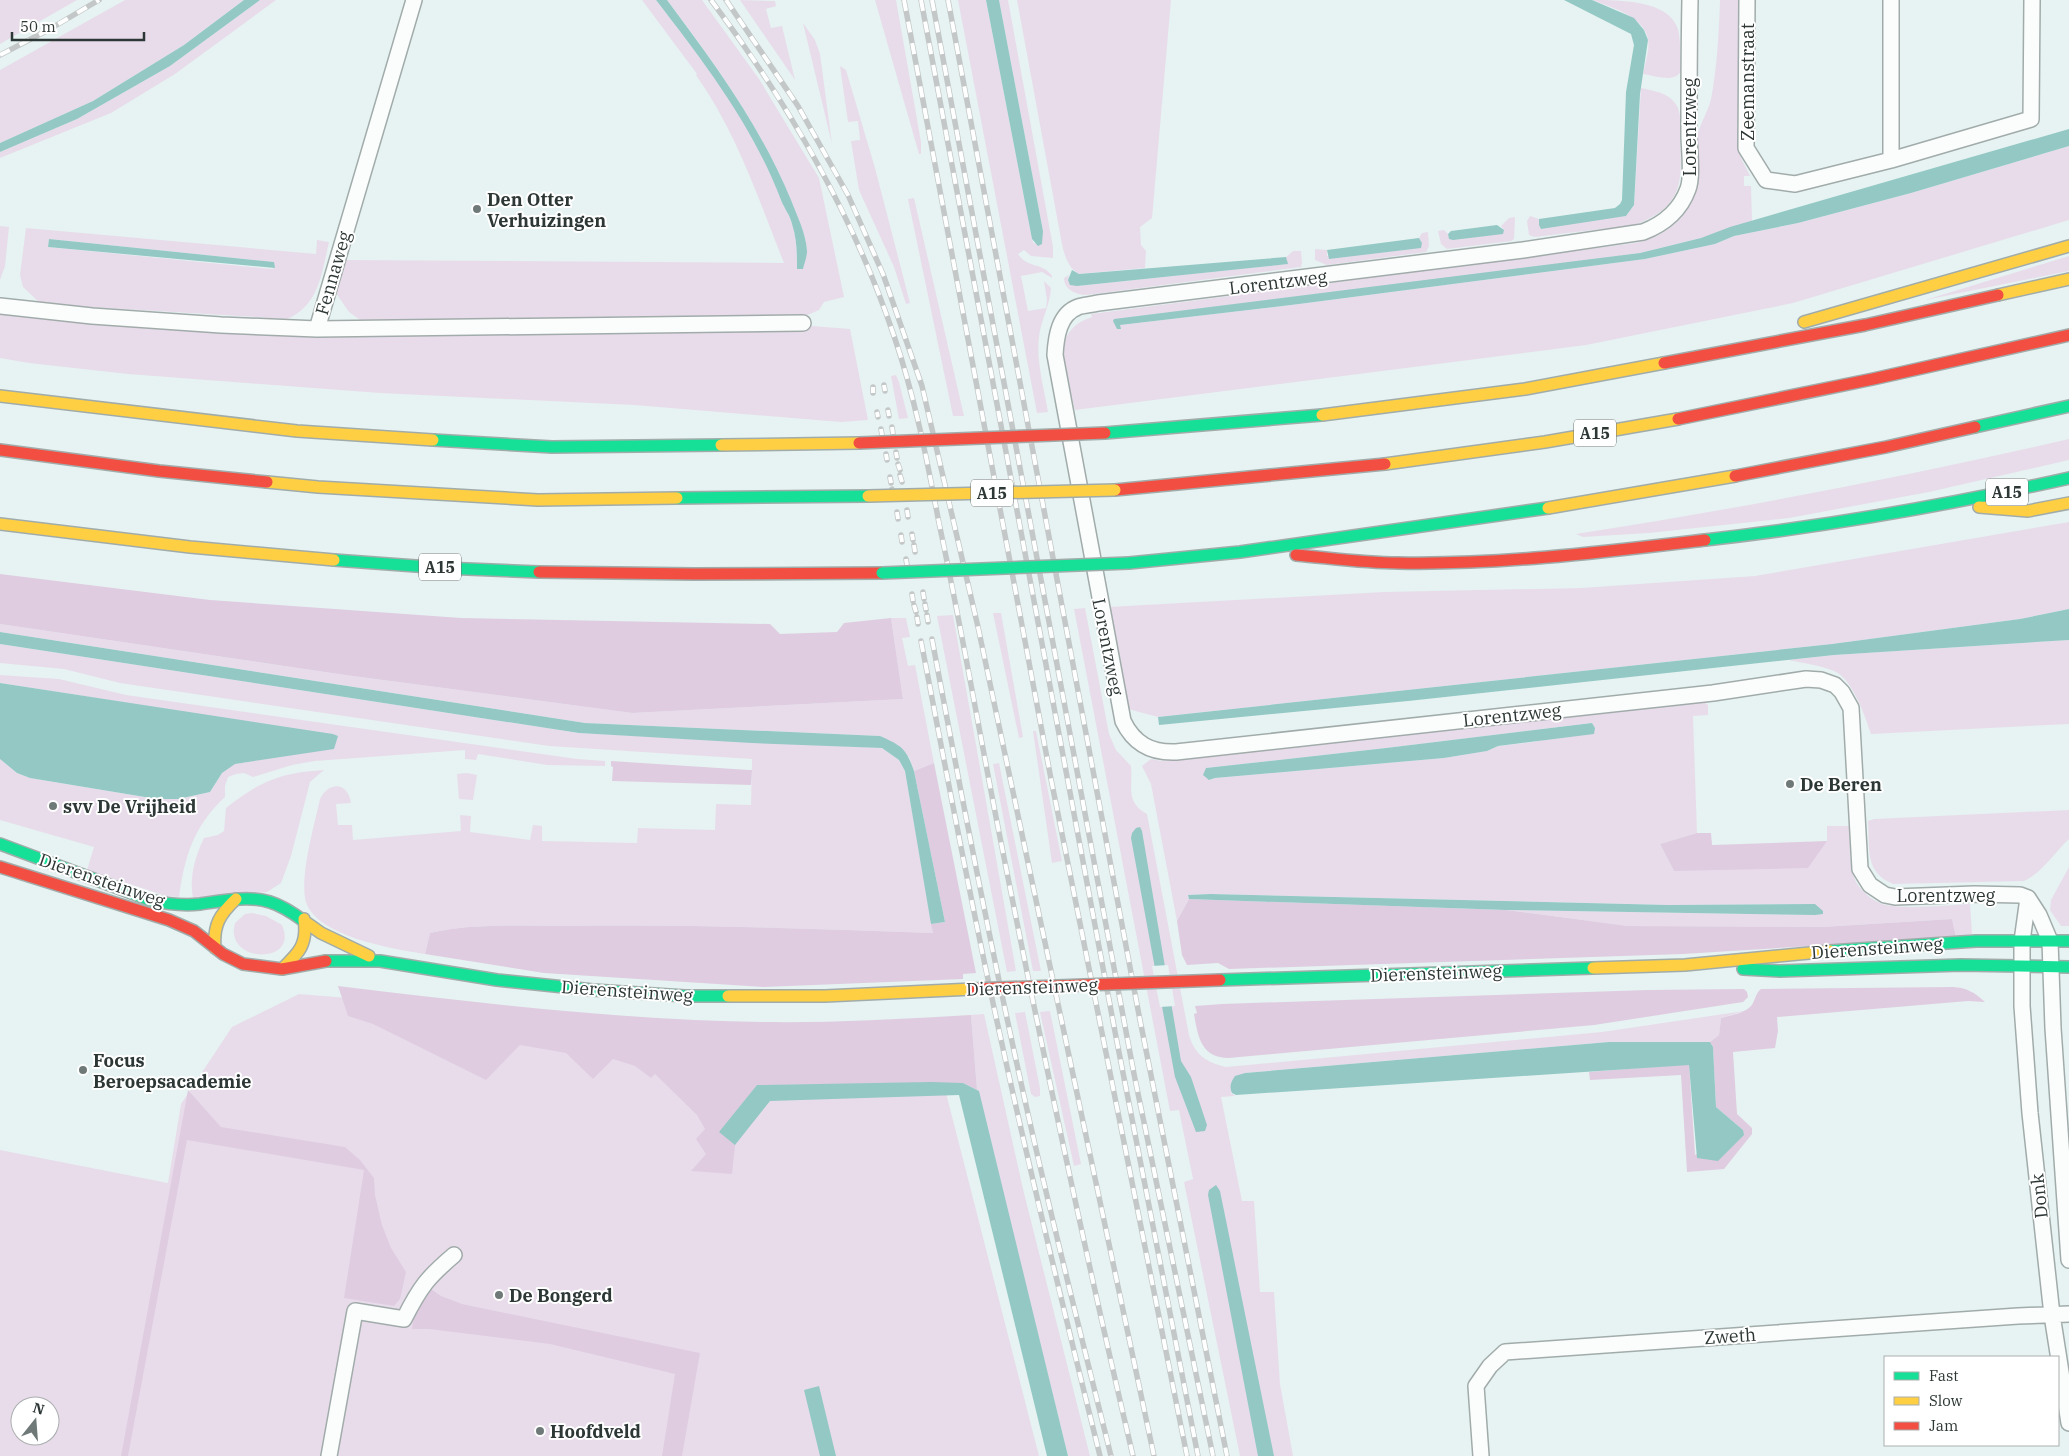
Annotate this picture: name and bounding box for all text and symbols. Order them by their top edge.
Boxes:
scale bar [12,10,145,42]
text: 50 m [20,17,56,36]
street label: Zeemanstraat [1736,23,1759,141]
street label: Lorentzweg [1678,77,1701,176]
place label: Den Otter Verhuizingen [487,188,606,232]
marker: Den Otter Verhuizingen [471,203,483,215]
street label: Fennaweg [310,228,356,318]
street label: Lorentzweg [1228,265,1329,299]
road number: A15 [1574,419,1616,446]
road number: A15 [1986,478,2028,506]
road number: A15 [971,479,1013,506]
road number: A15 [419,554,461,580]
street label: Lorentzweg [1087,596,1129,698]
street label: Lorentzweg [1462,698,1563,732]
place label: De Beren [1800,773,1882,796]
marker: De Beren [1784,778,1796,790]
place label: svv De Vrijheid [63,795,196,818]
marker: svv De Vrijheid [47,800,59,812]
street label: Dierensteinweg [36,848,168,912]
street label: Lorentzweg [1897,884,1996,907]
street label: Dierensteinweg [1810,932,1944,964]
street label: Dierensteinweg [1370,959,1503,987]
street label: Dierensteinweg [966,973,1099,1001]
street label: Dierensteinweg [560,975,694,1007]
place label: Focus Beroepsacademie [93,1049,252,1093]
marker: Focus Beroepsacademie [77,1064,89,1076]
street label: Donk [2025,1172,2053,1220]
place label: De Bongerd [509,1284,613,1307]
marker: De Bongerd [493,1289,505,1301]
street label: Zweth [1703,1323,1757,1349]
legend [1884,1356,2059,1446]
text: Fast [1929,1366,1959,1385]
text: Slow [1929,1391,1963,1410]
north arrow [10,1396,60,1446]
text: N [31,1398,47,1419]
text: Jam [1929,1416,1958,1435]
place label: Hoofdveld [550,1420,641,1443]
marker: Hoofdveld [534,1425,546,1437]

